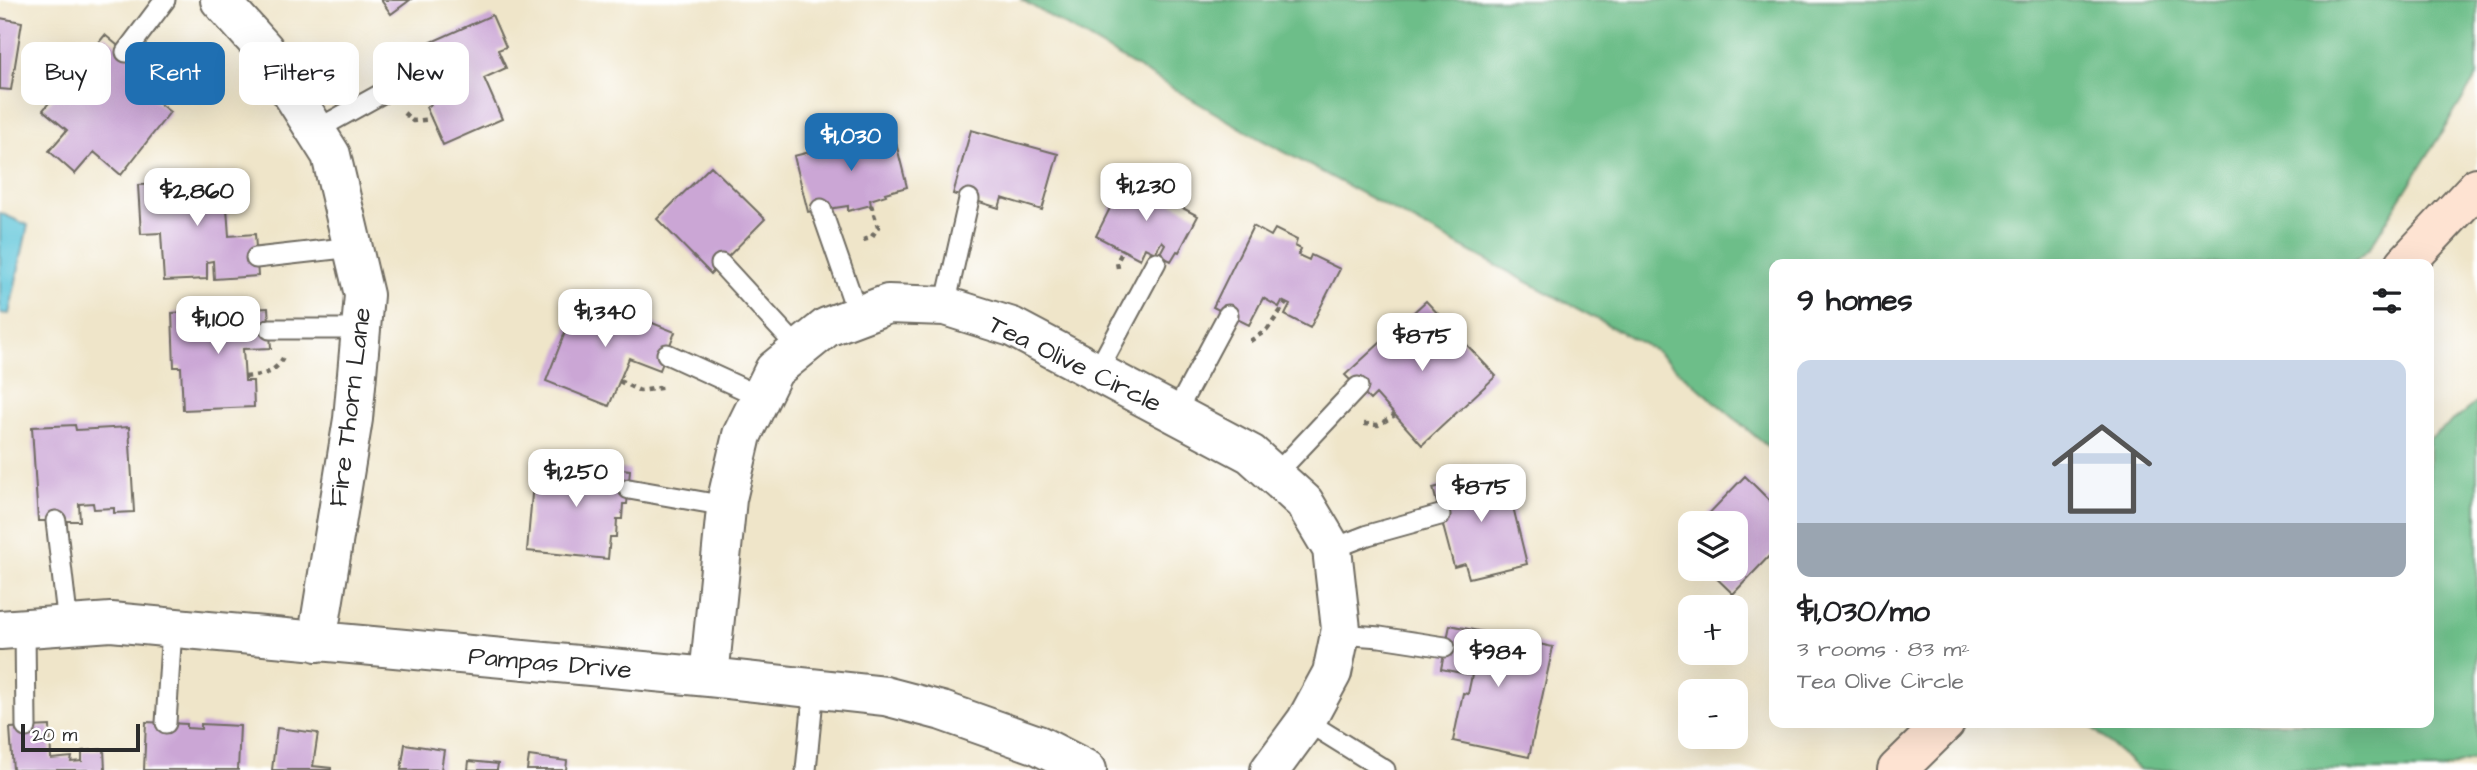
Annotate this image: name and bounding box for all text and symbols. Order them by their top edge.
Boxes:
chip: Buy [21,42,111,105]
chip: Rent [125,42,225,105]
chip: Filters [239,42,359,105]
chip: New [373,42,469,105]
pin: $1,030 [794,114,908,173]
text: $1,030 [821,120,881,152]
pin: $1,230 [1089,164,1203,223]
pin: $2,860 [140,168,254,228]
text: $1,230 [1116,170,1176,202]
text: $2,860 [160,175,234,207]
text: 9 homes [1797,280,1912,322]
icon: filters [2368,282,2406,320]
pin: $1,340 [548,290,662,349]
pin: $1,100 [161,296,275,356]
text: $1,340 [574,296,636,328]
text: $1,100 [192,303,244,335]
street label: Fire Thorn Lane [320,305,380,509]
street label: Tea Olive Circle [982,306,1168,422]
pin: $875 [1381,314,1463,373]
text: $875 [1393,320,1451,352]
icon: home [2039,406,2165,532]
pin: $1,250 [519,449,633,509]
text: $1,250 [544,456,608,488]
pin: $875 [1440,464,1522,524]
text: $875 [1452,471,1510,503]
map controls [1678,511,1748,749]
button: layers [1678,511,1748,581]
text: $1,030/mo [1797,591,1930,633]
button: + [1678,595,1748,665]
pin: $984 [1457,630,1539,689]
text: 3 rooms · 83 m² [1797,633,1970,665]
text: $984 [1470,636,1526,668]
street label: Pampas Drive [467,638,633,688]
text: Tea Olive Circle [1797,665,1964,697]
button: − [1678,679,1748,749]
scale bar [21,721,140,753]
text: 20 m [32,722,77,749]

